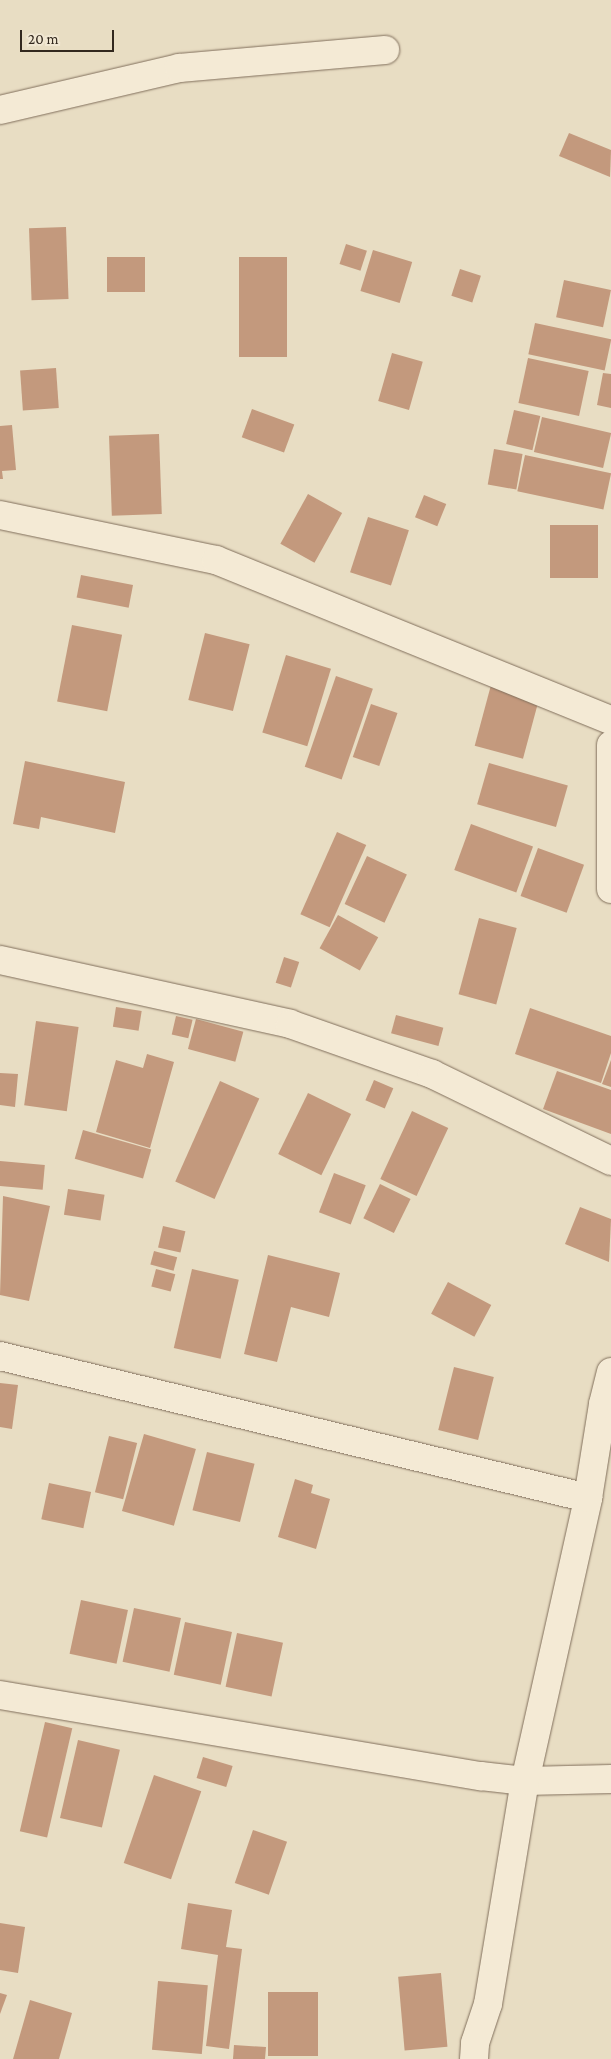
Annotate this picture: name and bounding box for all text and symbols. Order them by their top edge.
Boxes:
scale bar [22,20,116,52]
text: 20 m [28,31,59,47]

